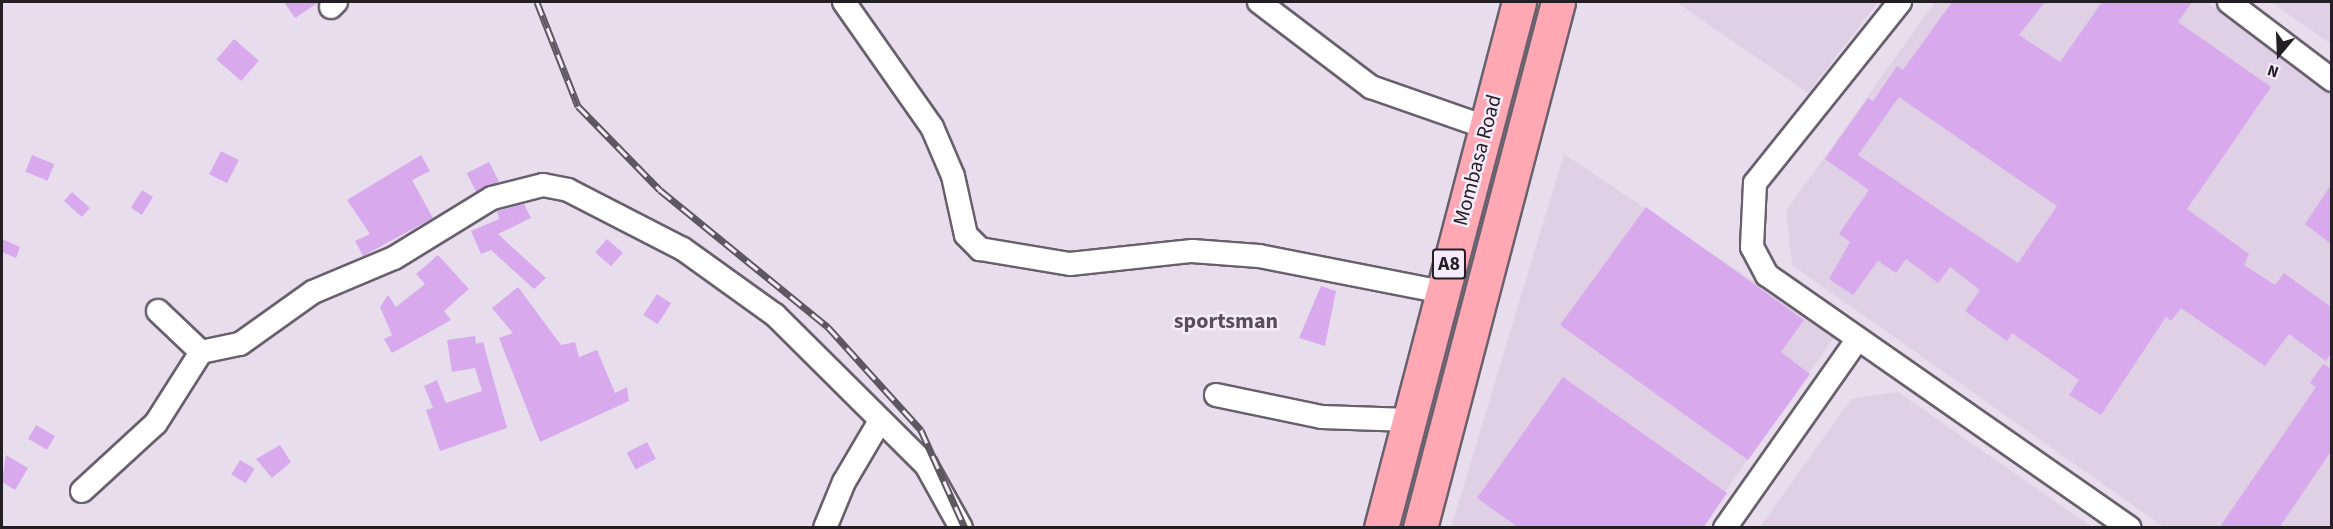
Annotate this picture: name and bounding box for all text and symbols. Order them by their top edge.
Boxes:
north arrow [2249,24,2309,84]
text: N [2265,59,2282,83]
street label: Mombasa Road [1447,92,1507,228]
road number: A8 [1431,247,1467,281]
district label: sportsman [1174,309,1278,335]

